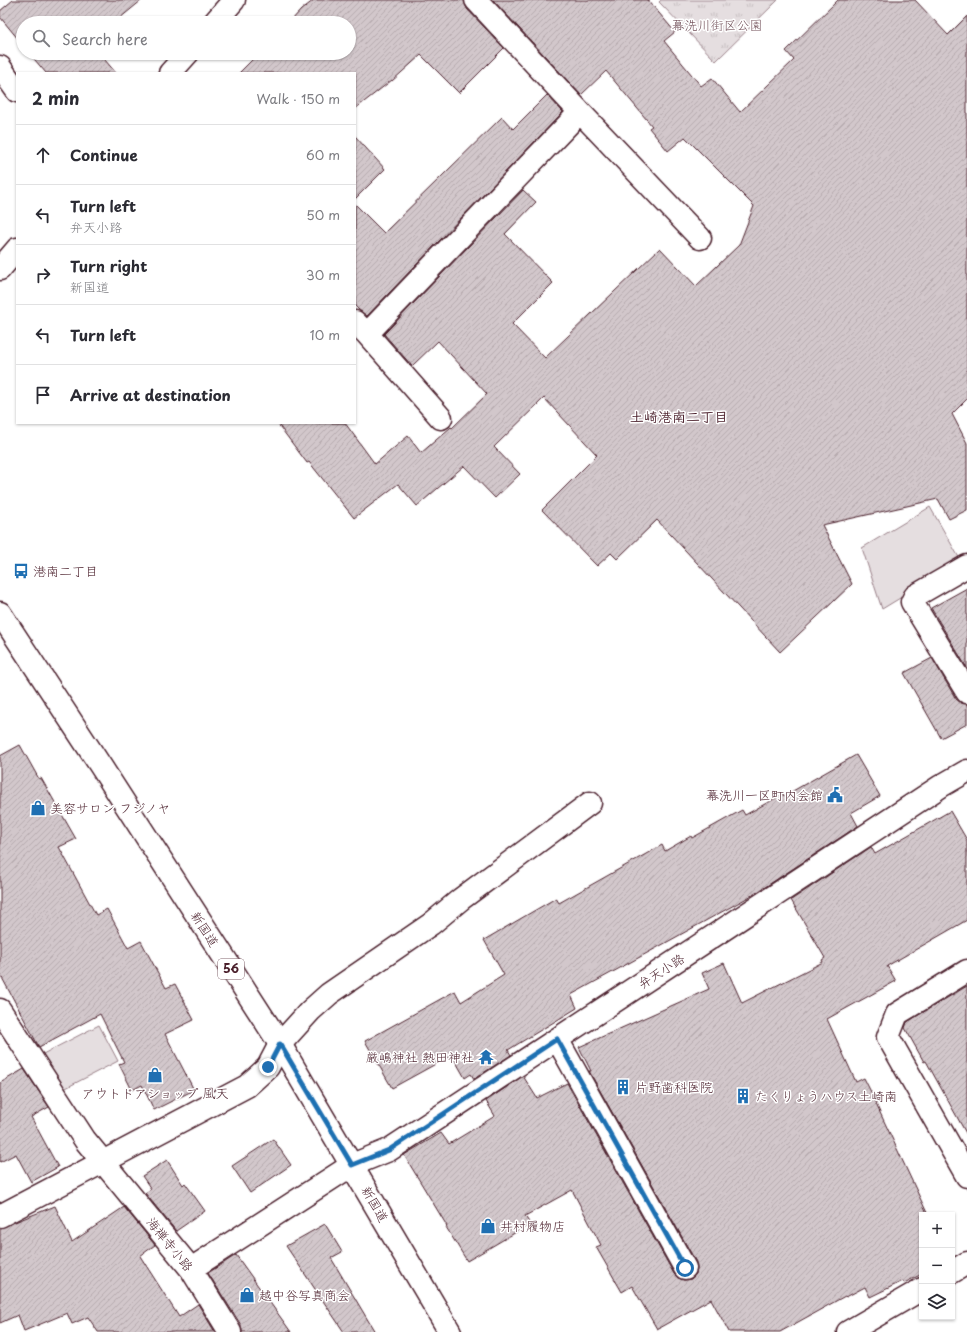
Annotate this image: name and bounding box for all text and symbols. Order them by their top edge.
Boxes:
park label: 幕洗川街区公園 [671,15,763,34]
search box [16,16,356,60]
icon: search [30,27,52,49]
text: Search here [62,27,148,50]
text: 2 min [32,85,79,111]
text: Walk · 150 m [256,89,340,108]
text: Continue [70,143,138,166]
icon: ahead [32,144,54,166]
text: 60 m [306,145,340,164]
text: Turn left [70,194,136,217]
icon: left [32,204,54,226]
text: 50 m [306,205,340,224]
text: 弁天小路 [70,217,122,236]
text: Turn right [70,254,147,277]
icon: right [32,264,54,286]
text: 30 m [306,265,340,284]
text: 新国道 [70,277,109,296]
text: Turn left [70,323,136,346]
icon: left [32,324,54,346]
text: 10 m [310,325,340,344]
text: Arrive at destination [70,383,231,406]
icon: arrive [32,384,54,406]
district label: 土崎港南二丁目 [630,406,728,427]
place label: 港南二丁目 [33,561,98,580]
bus stop icon: 港南二丁目 [12,562,30,580]
place label: 幕洗川一区町内会館 [706,785,823,804]
public building icon: 幕洗川一区町内会館 [826,786,844,804]
place label: 美容サロン フジノヤ [50,798,170,817]
shop icon: 美容サロン フジノヤ [29,799,47,817]
street label: 新国道 [187,907,224,950]
street label: 弁天小路 [634,948,688,993]
road number: 56 [218,959,244,979]
place label: 厳嶋神社 熱田神社 [366,1047,474,1066]
temple icon: 厳嶋神社 熱田神社 [477,1048,495,1066]
route end [259,1058,277,1076]
shop icon: アウトドアショップ 風天 [146,1066,164,1084]
place label: 片野歯科医院 [635,1077,713,1096]
building icon: 片野歯科医院 [614,1078,632,1096]
place label: アウトドアショップ 風天 [81,1083,229,1102]
place label: たくりょうハウス土崎南 [755,1086,897,1105]
building icon: たくりょうハウス土崎南 [734,1087,752,1105]
street label: 新国道 [357,1182,393,1225]
street label: 海禅寺小路 [143,1212,198,1275]
map controls [919,1212,955,1320]
button: + [919,1212,955,1248]
place label: 井村履物店 [500,1216,565,1235]
shop icon: 井村履物店 [479,1217,497,1235]
button: − [919,1248,955,1284]
route start [676,1259,694,1277]
button: layers [919,1284,955,1320]
place label: 越中谷写真商会 [259,1285,350,1304]
shop icon: 越中谷写真商会 [238,1286,256,1304]

